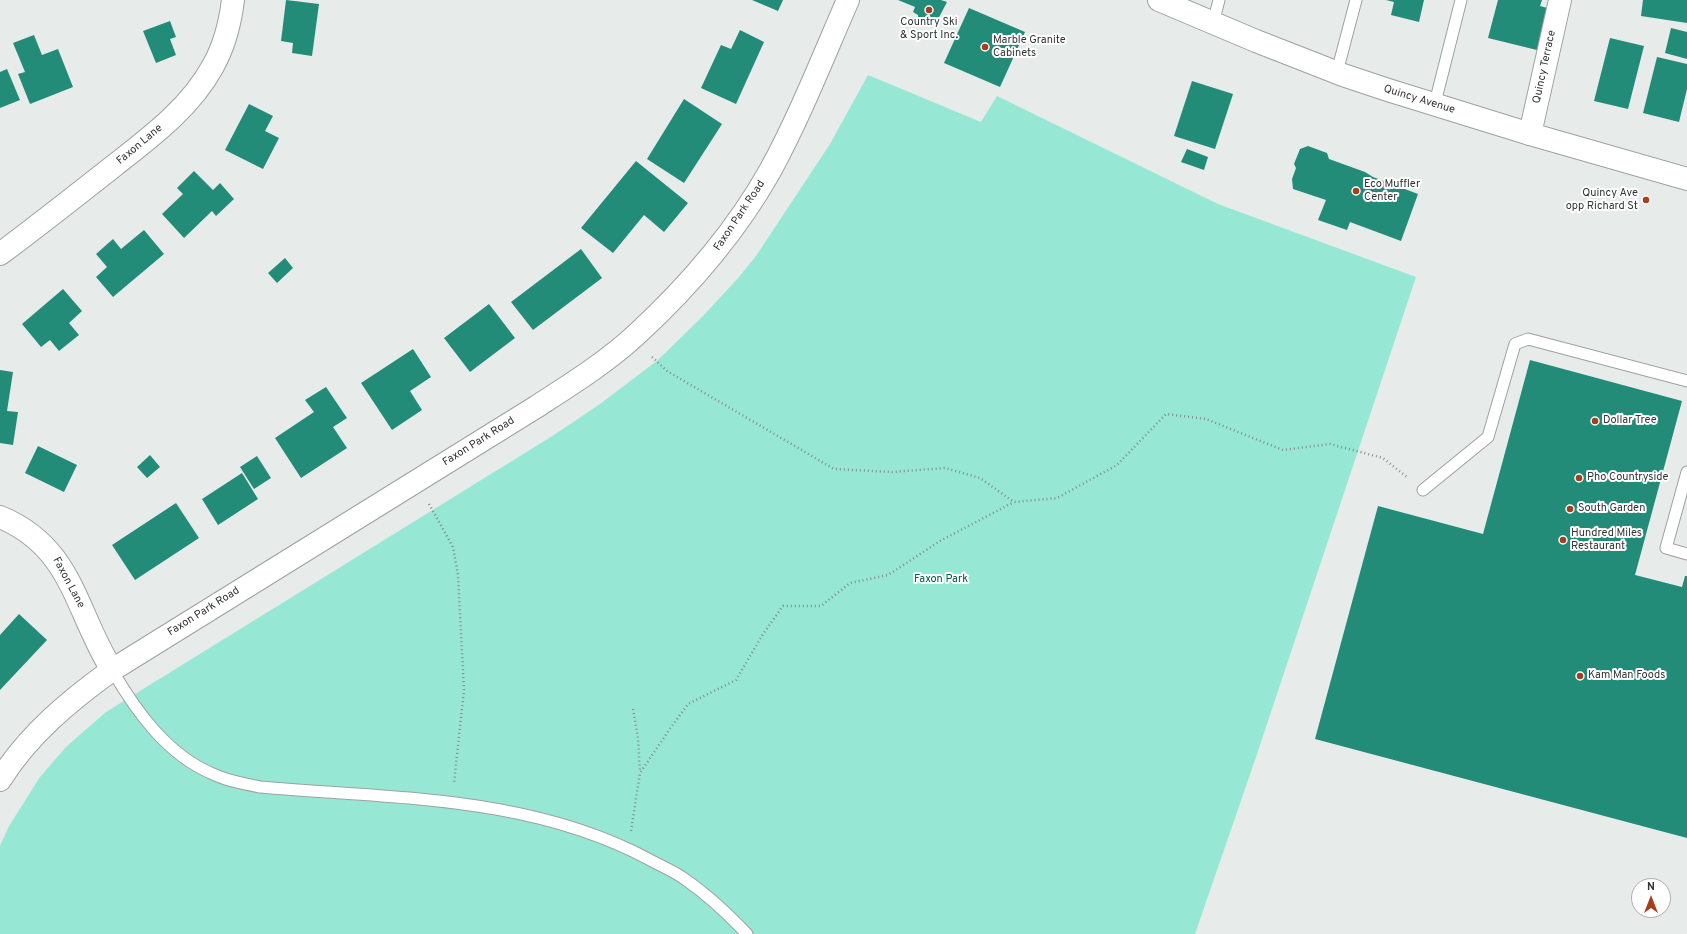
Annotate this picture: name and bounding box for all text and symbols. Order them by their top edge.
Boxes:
marker: Country Ski & Sport Inc. [924,5,934,15]
place label: Country Ski & Sport Inc. [900,16,958,42]
street label: Quincy Terrace [1531,29,1559,105]
place label: Marble Granite Cabinets [993,34,1066,60]
marker: Marble Granite Cabinets [980,42,990,52]
street label: Quincy Avenue [1382,83,1456,117]
street label: Faxon Lane [114,122,166,168]
street label: Faxon Park Road [712,178,768,254]
place label: Eco Muffler Center [1364,178,1420,204]
marker: Eco Muffler Center [1351,186,1361,196]
place label: Quincy Ave opp Richard St [1566,187,1638,213]
marker: Quincy Ave opp Richard St [1641,195,1651,205]
place label: Dollar Tree [1603,414,1657,428]
street label: Faxon Park Road [441,415,517,469]
marker: Dollar Tree [1590,416,1600,426]
place label: Pho Countryside [1587,471,1668,485]
marker: Pho Countryside [1574,473,1584,483]
place label: South Garden [1578,502,1645,516]
marker: South Garden [1565,504,1575,514]
place label: Hundred Miles Restaurant [1571,527,1642,553]
marker: Hundred Miles Restaurant [1558,535,1568,545]
street label: Faxon Lane [49,555,87,611]
park label: Faxon Park [914,573,968,587]
street label: Faxon Park Road [166,585,242,639]
place label: Kam Man Foods [1588,669,1665,683]
marker: Kam Man Foods [1575,671,1585,681]
north arrow [1631,878,1671,918]
text: N [1647,880,1655,894]

